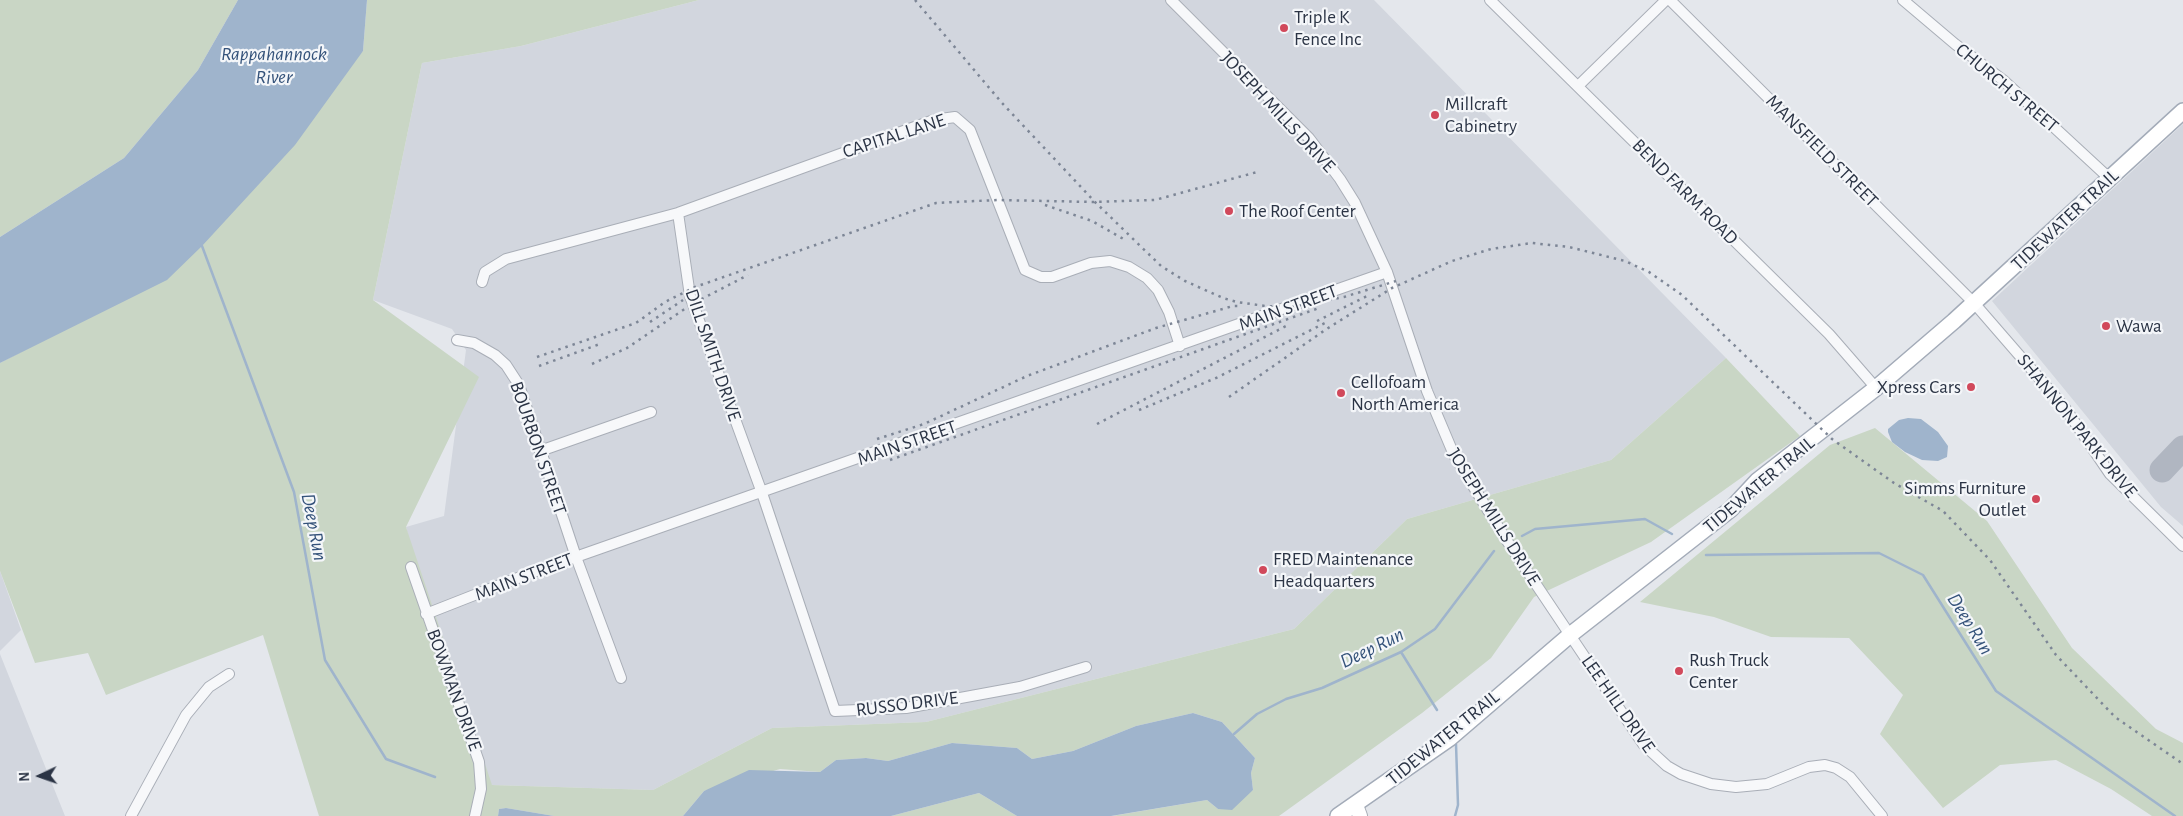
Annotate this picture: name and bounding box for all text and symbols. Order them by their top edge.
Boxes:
place label: Triple K Fence Inc [1294,6,1361,50]
marker: Triple K Fence Inc [1278,22,1290,34]
street label: CHURCH STREET [1951,38,2063,138]
water label: Rappahannock River [221,42,327,89]
street label: JOSEPH MILLS DRIVE [1216,47,1340,177]
street label: MANSFIELD STREET [1761,90,1883,212]
place label: Millcraft Cabinetry [1445,93,1517,137]
street label: CAPITAL LANE [840,109,948,163]
marker: Millcraft Cabinetry [1429,109,1441,121]
street label: BEND FARM ROAD [1627,134,1743,250]
street label: TIDEWATER TRAIL [2007,165,2123,275]
place label: The Roof Center [1239,200,1356,222]
marker: The Roof Center [1223,205,1235,217]
street label: MAIN STREET [1236,280,1340,336]
street label: DILL SMITH DRIVE [680,286,746,424]
place label: Wawa [2116,315,2162,337]
marker: Wawa [2100,320,2112,332]
street label: SHANNON PARK DRIVE [2012,350,2142,502]
place label: Cellofoam North America [1351,371,1459,415]
place label: Xpress Cars [1877,376,1961,398]
street label: BOURBON STREET [505,378,571,518]
marker: Xpress Cars [1965,381,1977,393]
marker: Cellofoam North America [1335,387,1347,399]
street label: MAIN STREET [854,415,960,471]
street label: TIDEWATER TRAIL [1699,432,1819,538]
street label: JOSEPH MILLS DRIVE [1443,444,1545,590]
place label: Simms Furniture Outlet [1904,477,2026,521]
water label: Deep Run [296,491,332,563]
marker: Simms Furniture Outlet [2030,493,2042,505]
street label: MAIN STREET [472,548,576,606]
place label: FRED Maintenance Headquarters [1273,548,1413,592]
marker: FRED Maintenance Headquarters [1257,564,1269,576]
water label: Deep Run [1942,589,1998,659]
water label: Deep Run [1336,622,1408,674]
street label: BOWMAN DRIVE [421,626,487,754]
place label: Rush Truck Center [1689,649,1769,693]
street label: LEE HILL DRIVE [1576,651,1660,757]
marker: Rush Truck Center [1673,665,1685,677]
street label: RUSSO DRIVE [855,686,959,722]
street label: TIDEWATER TRAIL [1382,686,1504,790]
north arrow [15,751,65,801]
text: N [18,772,32,782]

